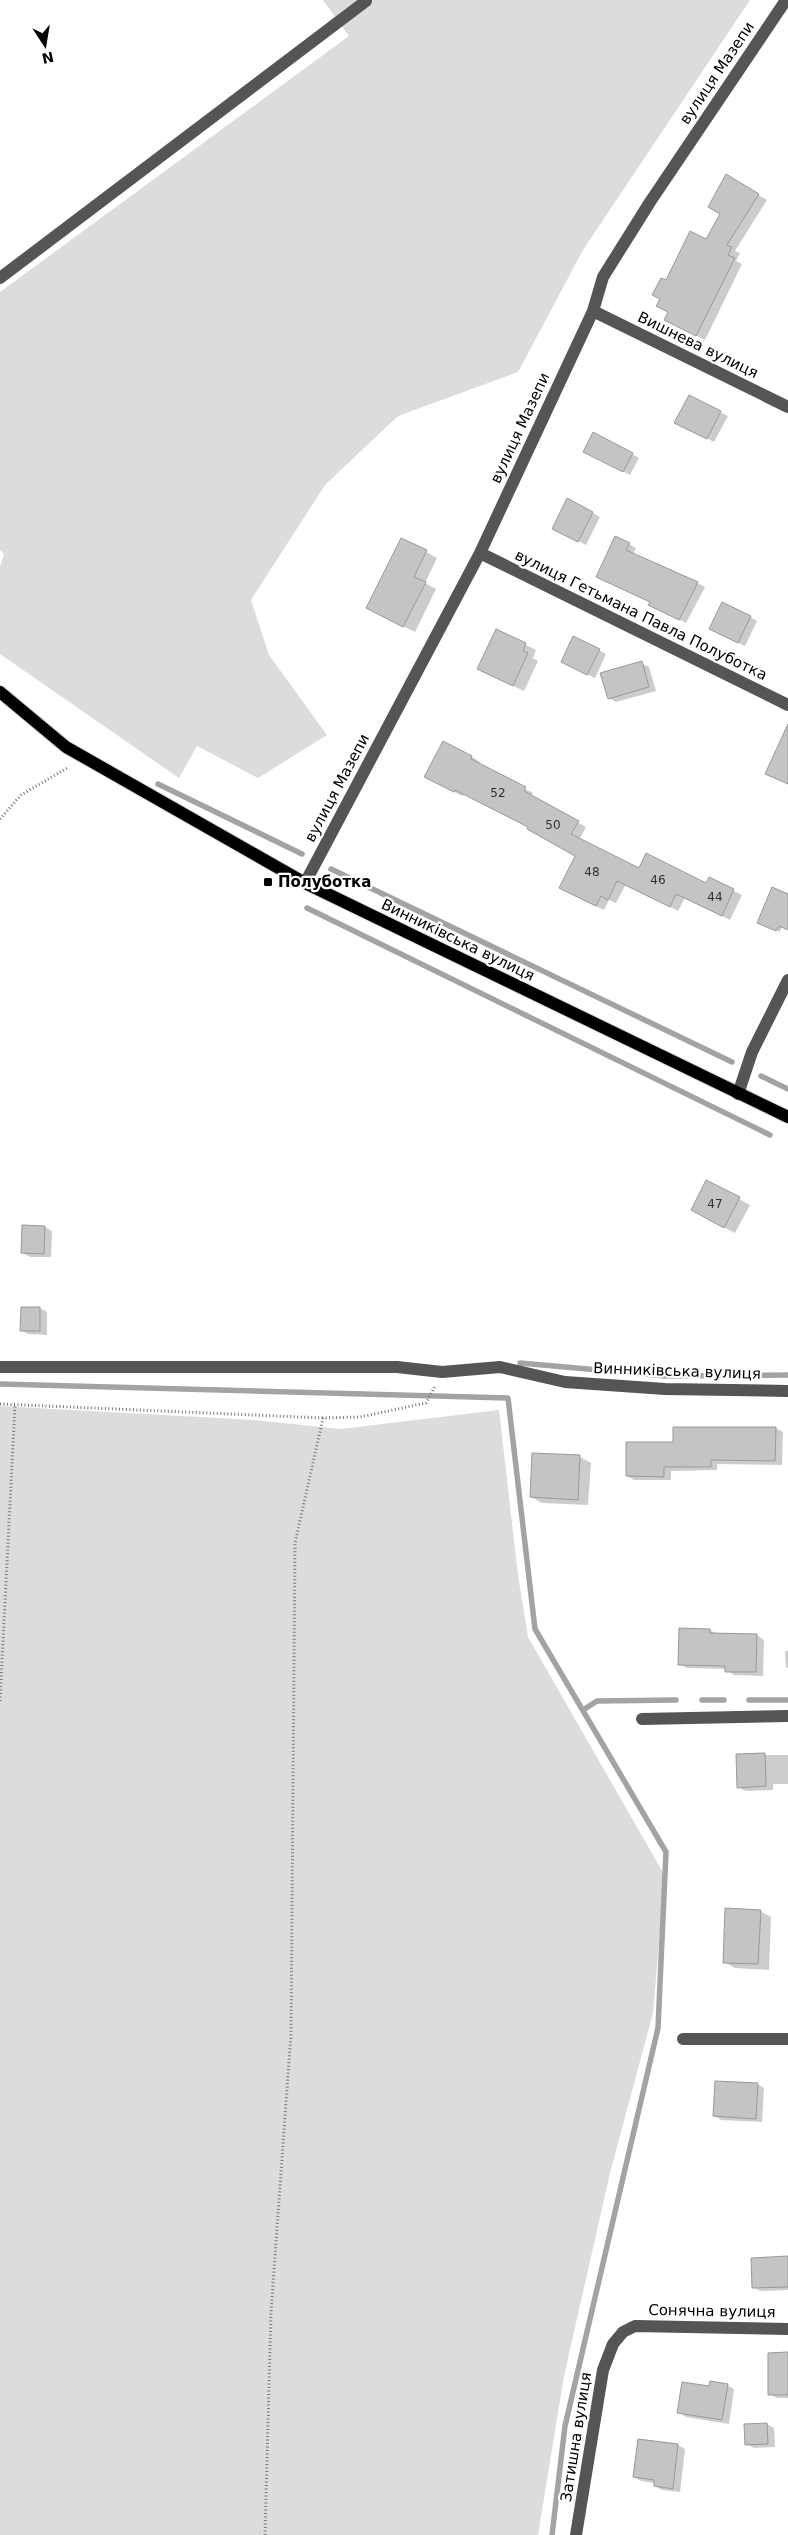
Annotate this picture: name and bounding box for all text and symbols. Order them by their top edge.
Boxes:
street label: вулиця Мазепи [676,18,758,128]
north arrow [20,20,70,70]
text: N [40,49,55,67]
street label: Вишнева вулиця [635,308,761,382]
street label: вулиця Мазепи [486,370,554,486]
street label: вулиця Гетьмана Павла Полуботка [512,546,770,684]
street label: вулиця Мазепи [301,731,373,845]
house number: 52 [490,786,506,800]
house number: 50 [545,818,561,832]
house number: 48 [584,865,600,879]
place label: Полуботка [278,873,371,891]
house number: 46 [650,873,666,887]
marker: Полуботка [262,876,274,888]
house number: 44 [707,890,723,904]
street label: Винниківська вулиця [379,895,537,985]
house number: 47 [707,1197,723,1211]
street label: Винниківська вулиця [593,1359,761,1383]
street label: Сонячна вулиця [648,2301,776,2321]
street label: Затишна вулиця [557,2371,595,2503]

